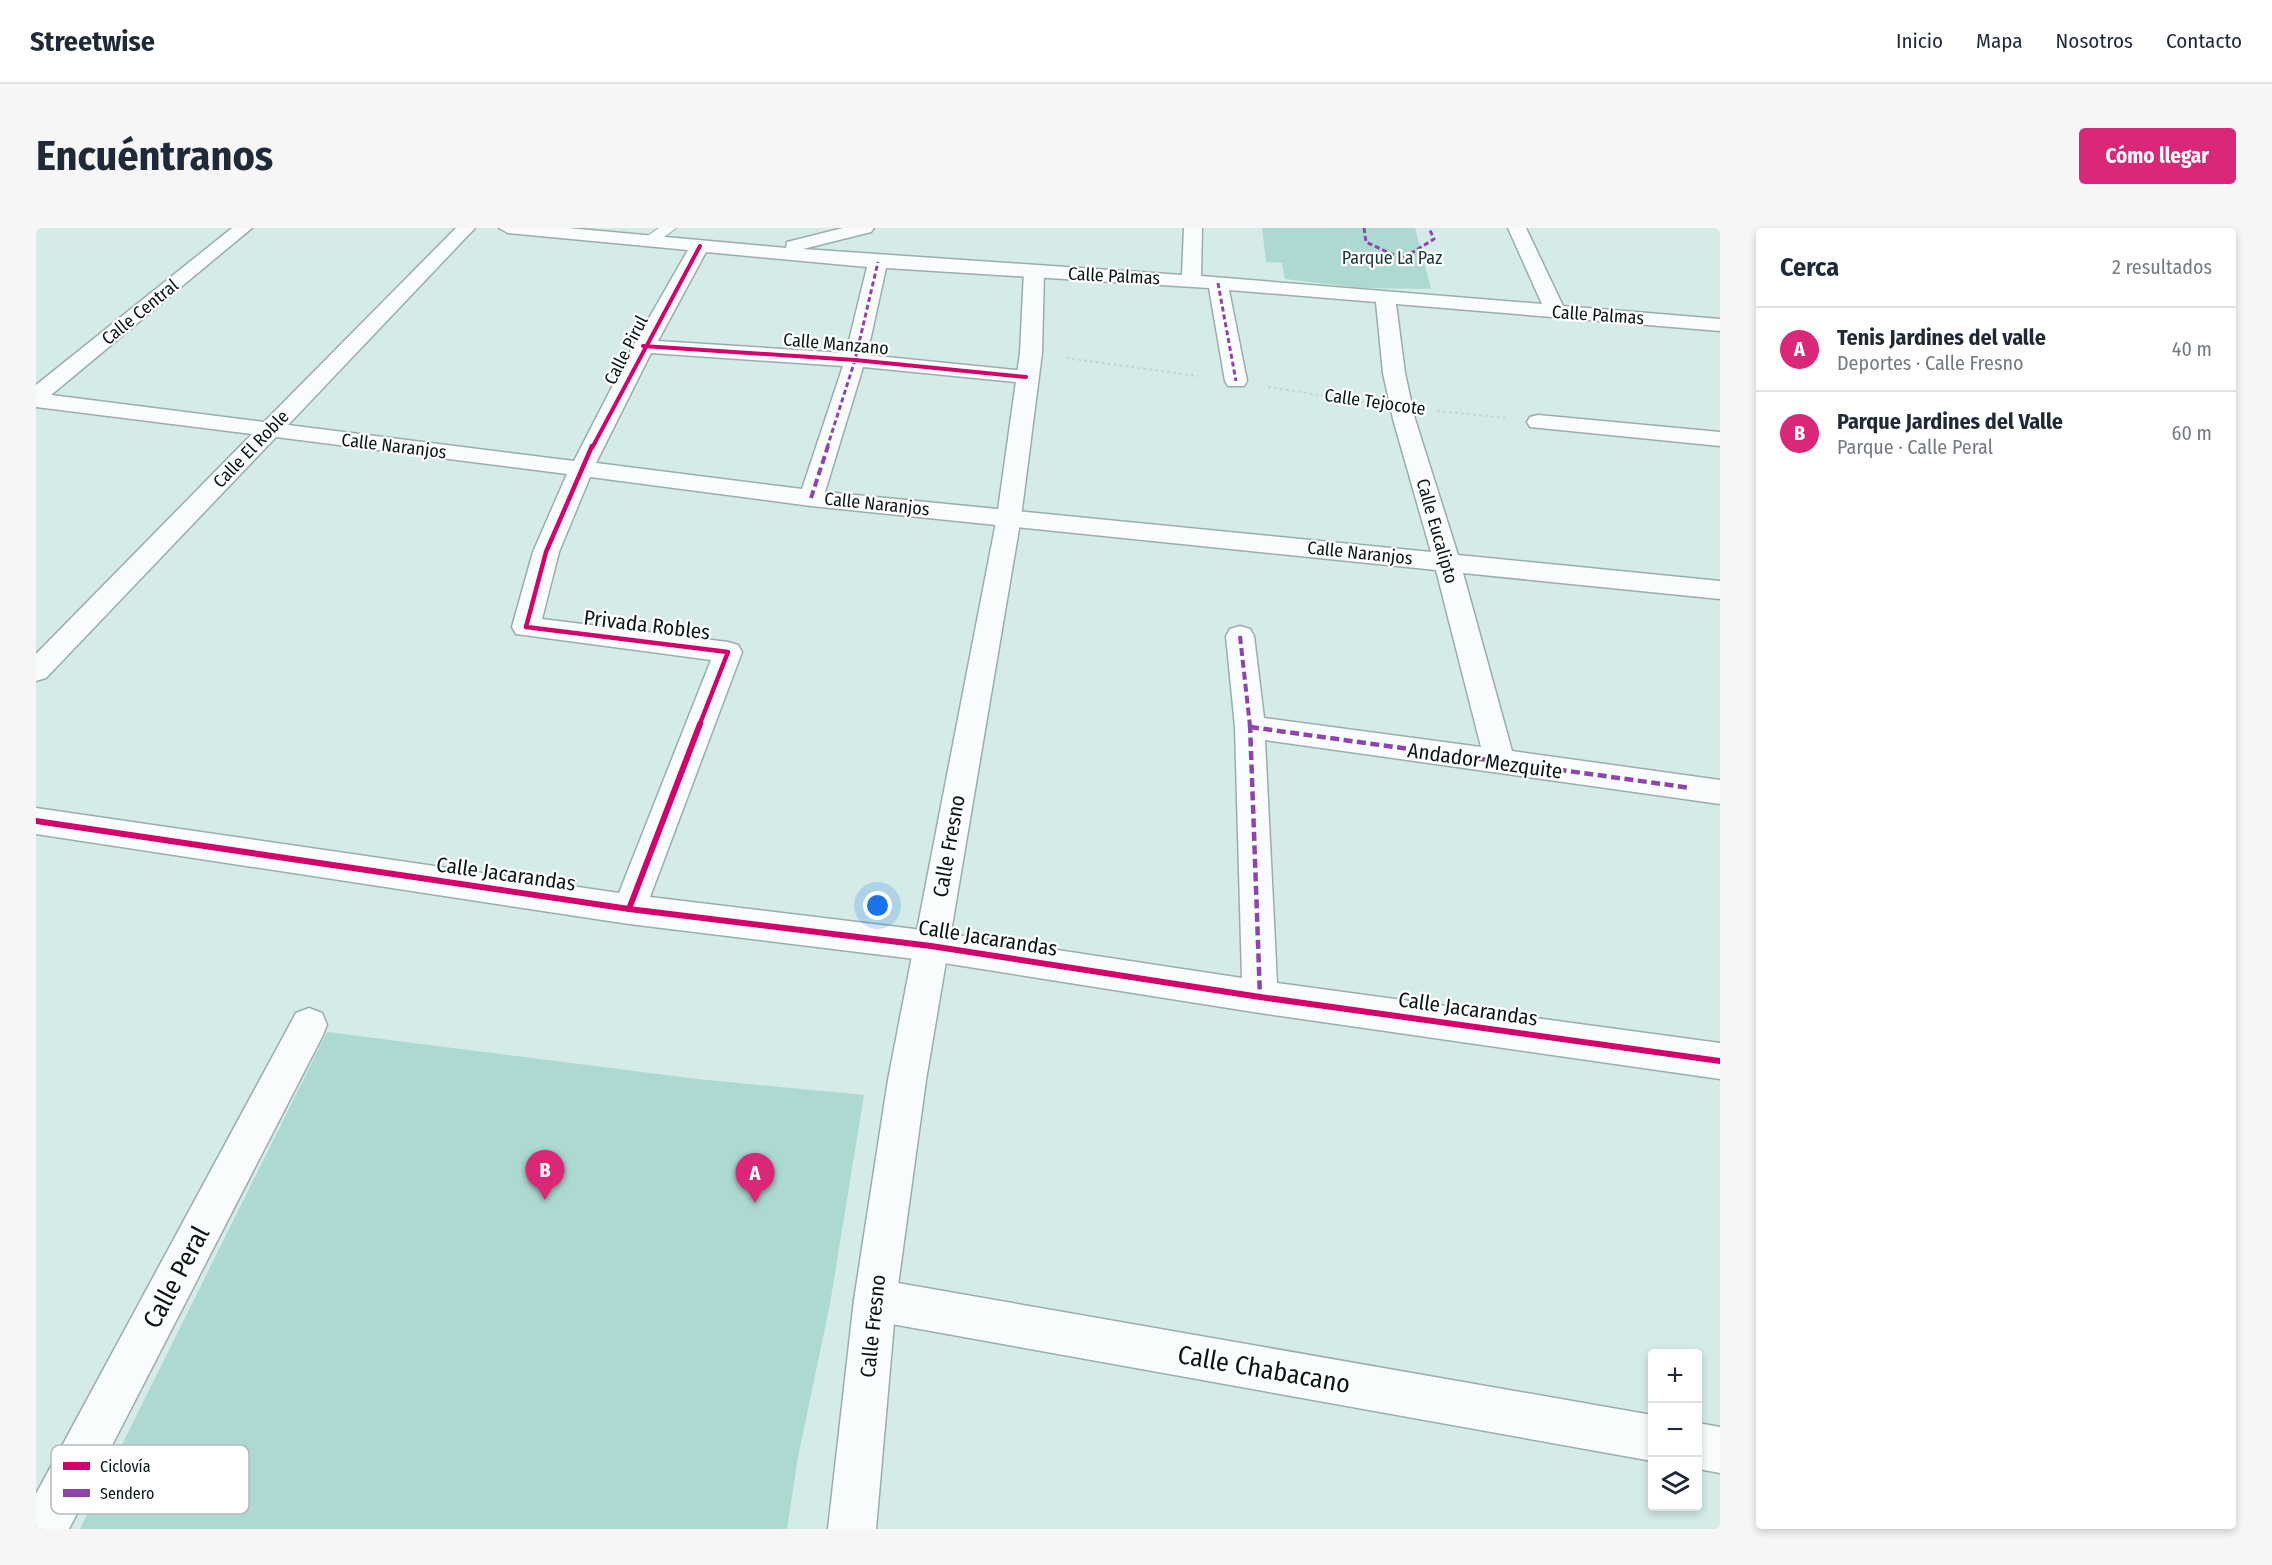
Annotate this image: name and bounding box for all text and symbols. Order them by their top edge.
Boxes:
text: Streetwise [30,25,155,58]
text: Inicio [1896,28,1943,54]
text: Mapa [1976,28,2023,54]
text: Nosotros [2056,28,2133,54]
text: Contacto [2166,28,2242,54]
button: Cómo llegar [2079,128,2236,184]
text: Encuéntranos [36,131,273,181]
park label: Parque La Paz [1342,247,1442,269]
text: Cerca [1780,252,1839,283]
text: 2 resultados [2112,255,2212,279]
street label: Calle Palmas [1067,263,1161,289]
street label: Calle Central [97,274,183,350]
street label: Calle Palmas [1551,301,1645,329]
street label: Calle Pirul [599,312,653,388]
text: Tenis Jardines del valle [1837,324,2046,351]
street label: Calle Manzano [782,328,890,360]
text: A [1794,337,1805,361]
text: 40 m [2172,337,2212,361]
text: Deportes · Calle Fresno [1837,351,2024,375]
street label: Calle Tejocote [1323,384,1427,420]
street label: Calle El Roble [209,405,294,492]
text: Parque Jardines del Valle [1837,408,2063,435]
text: B [1794,421,1805,445]
text: 60 m [2172,421,2212,445]
street label: Calle Naranjos [340,429,448,463]
text: Parque · Calle Peral [1837,435,1993,459]
street label: Calle Eucalipto [1412,476,1462,586]
street label: Calle Naranjos [823,488,931,520]
street label: Calle Naranjos [1306,537,1414,569]
street label: Privada Robles [582,604,712,646]
street label: Andador Mezquite [1406,737,1564,785]
street label: Calle Fresno [927,793,971,899]
street label: Calle Jacarandas [435,851,577,897]
your location [863,891,892,920]
street label: Calle Jacarandas [917,914,1059,962]
street label: Calle Jacarandas [1397,986,1539,1032]
pin: B [526,1150,564,1200]
pin: A [736,1154,774,1203]
street label: Calle Peral [137,1221,216,1334]
street label: Calle Fresno [855,1273,891,1379]
street label: Calle Chabacano [1175,1339,1353,1400]
map controls [1648,1349,1702,1511]
button: + [1648,1349,1702,1403]
button: − [1648,1403,1702,1457]
legend [51,1445,249,1514]
text: Ciclovía [100,1457,151,1476]
button: layers [1648,1457,1702,1511]
text: Sendero [100,1484,154,1503]

